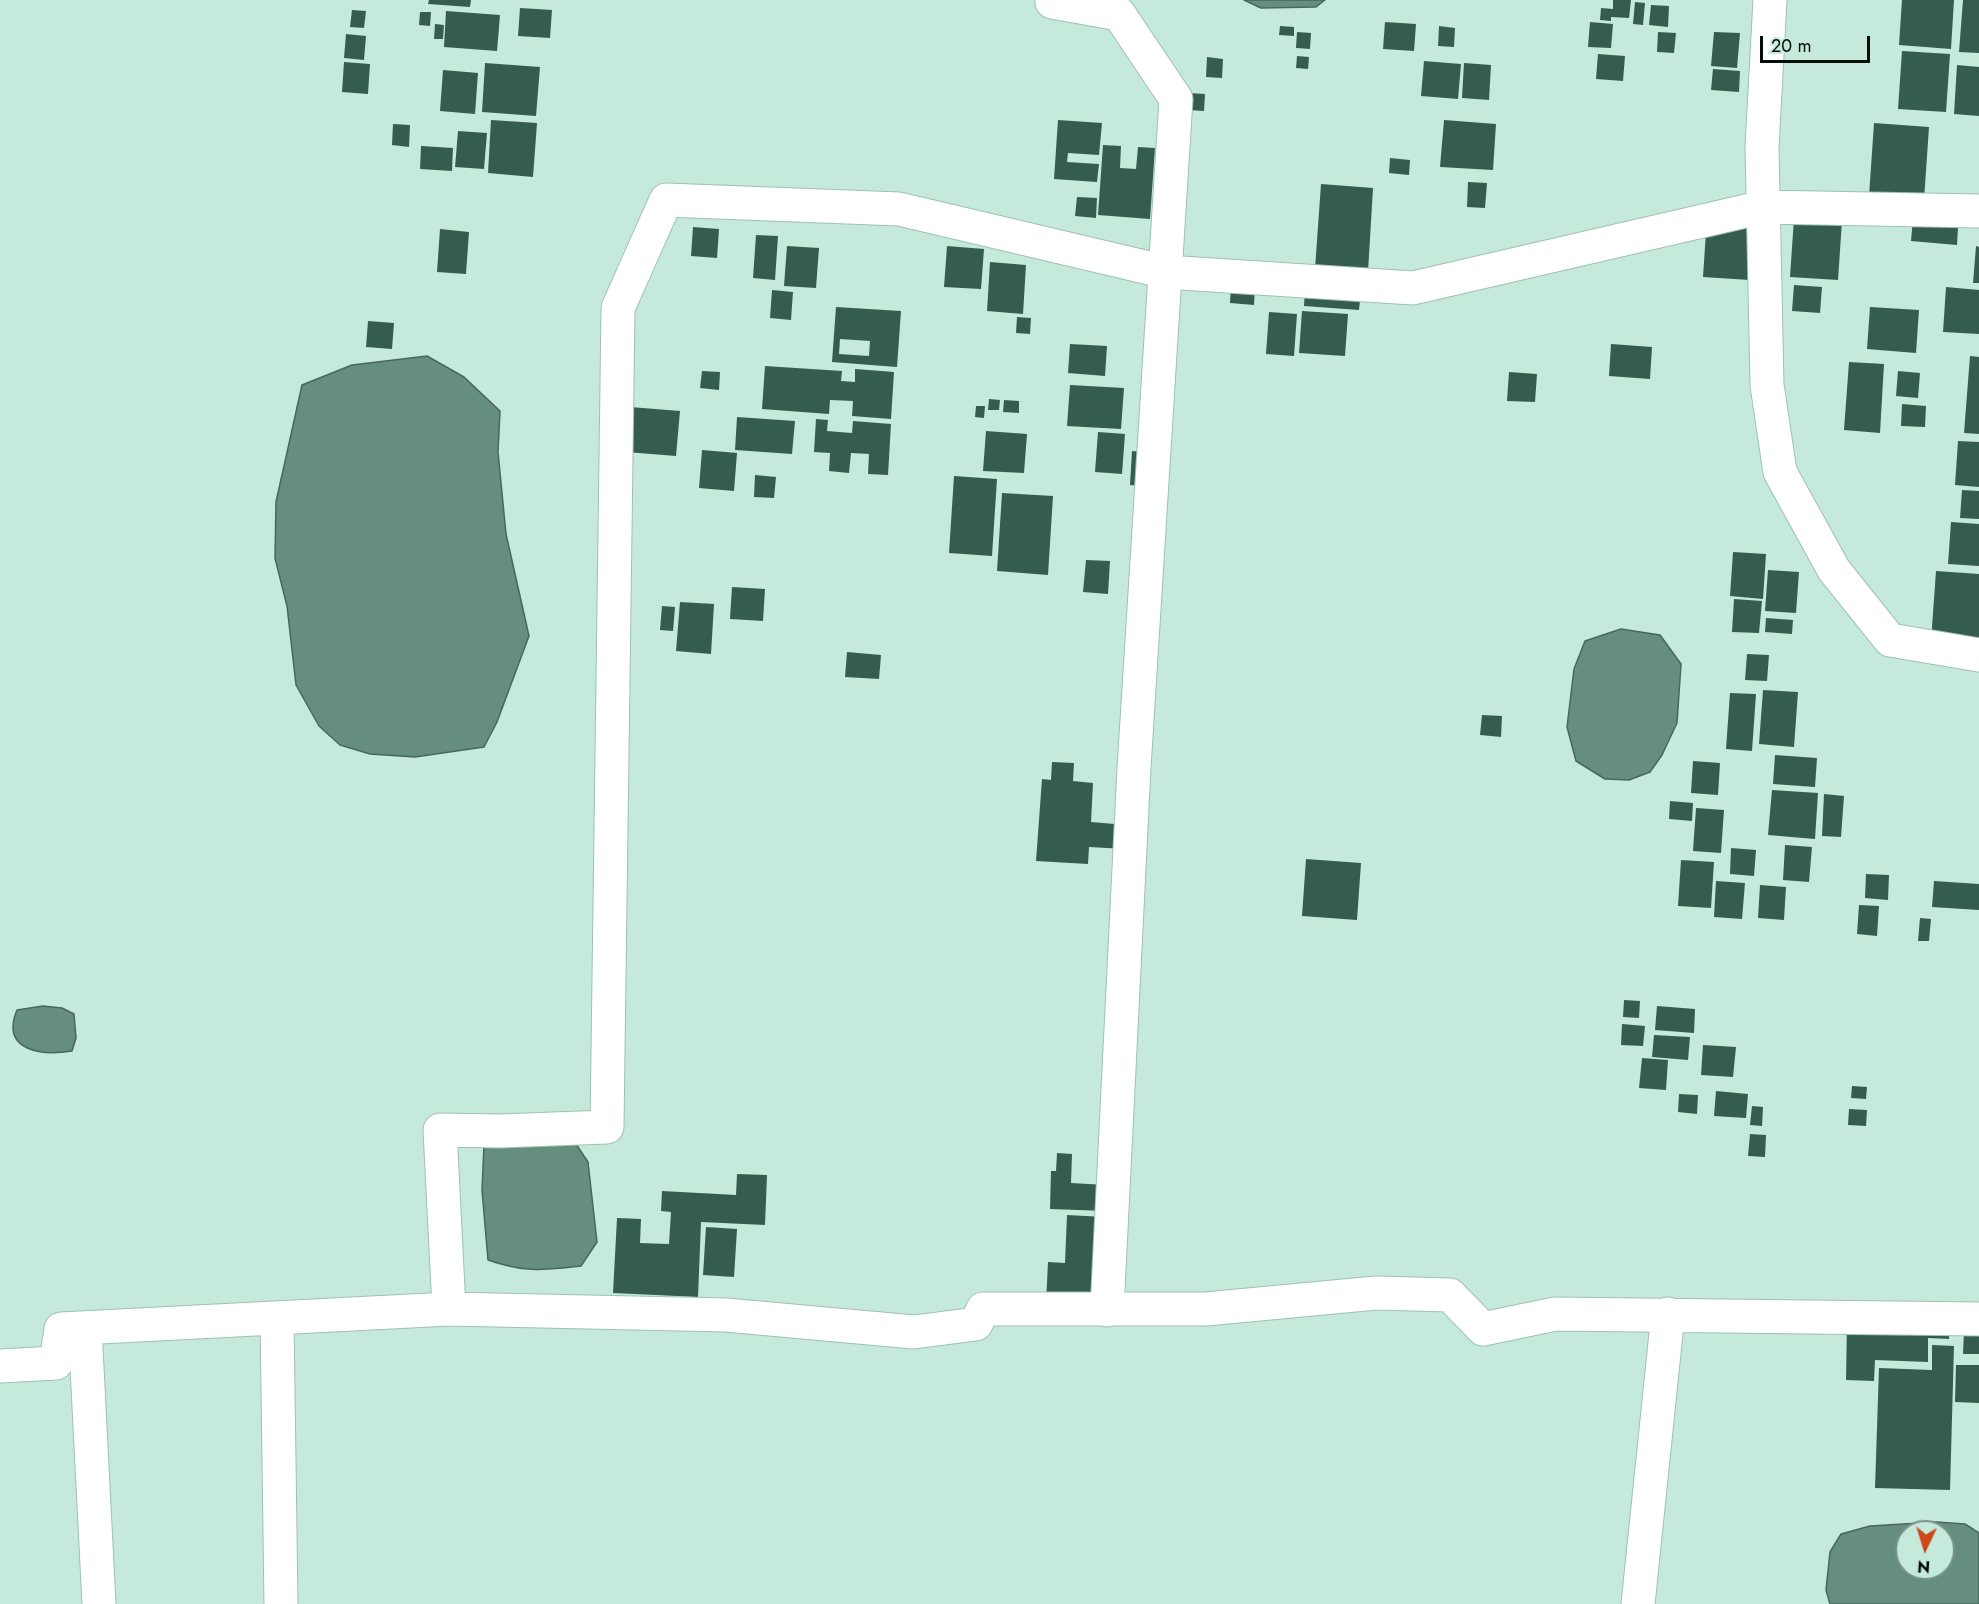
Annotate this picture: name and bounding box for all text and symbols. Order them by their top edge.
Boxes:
scale bar [1763,24,1872,62]
text: 20 m [1771,33,1811,59]
north arrow [1895,1520,1955,1580]
text: N [1917,1555,1931,1578]

